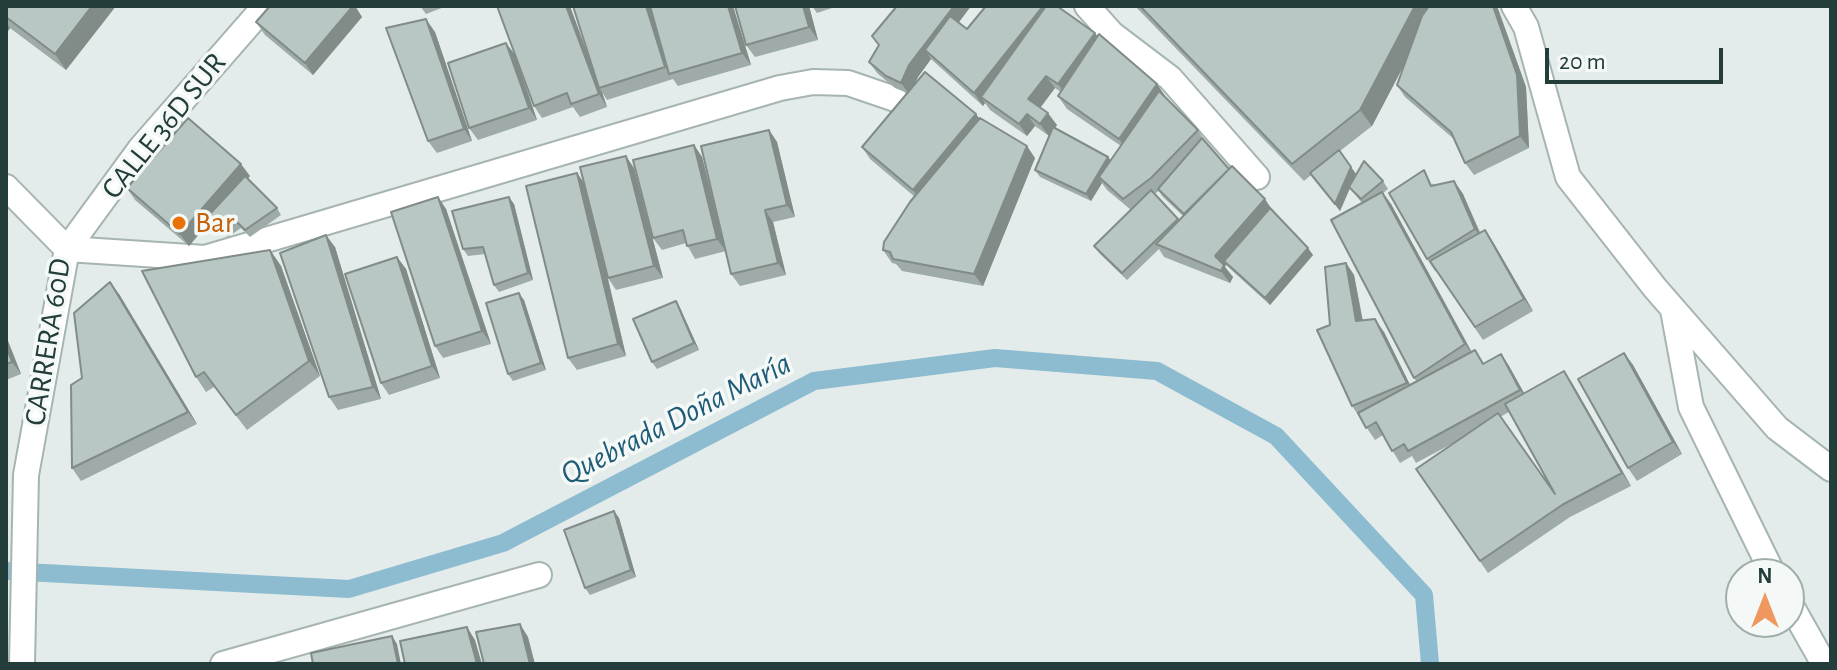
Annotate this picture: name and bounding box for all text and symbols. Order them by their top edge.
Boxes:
scale bar [1549,32,1727,82]
street label: CALLE 36D SUR [94,46,234,206]
text: 20 m [1559,50,1606,74]
place label: Bar [195,205,234,241]
marker: Bar [170,214,188,232]
street label: CARRERA 60D [17,256,79,428]
water label: Quebrada Doña María [554,344,798,494]
north arrow [1725,558,1805,638]
text: N [1757,565,1773,587]

